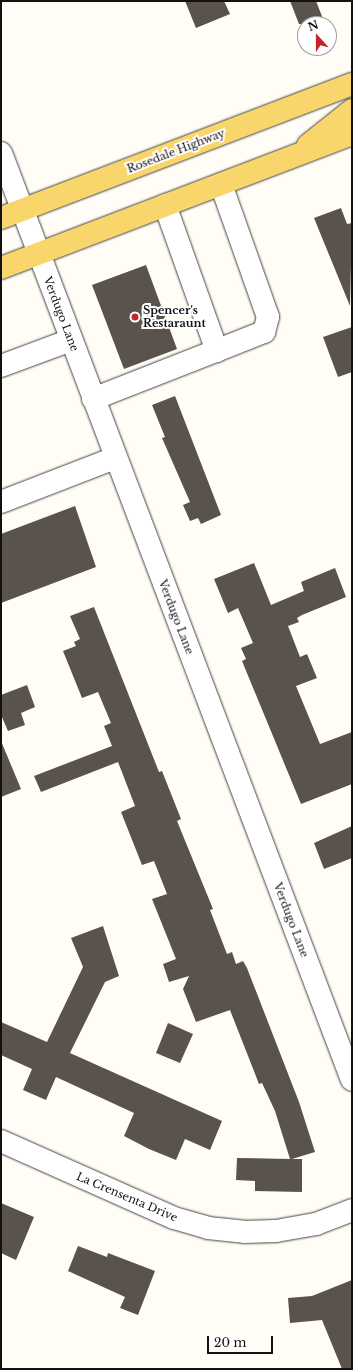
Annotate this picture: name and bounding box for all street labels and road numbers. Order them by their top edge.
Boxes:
street label: Rosedale Highway [125,126,227,176]
street label: Verdugo Lane [41,275,81,353]
street label: Verdugo Lane [156,578,196,656]
street label: Verdugo Lane [271,881,311,959]
street label: La Crensenta Drive [74,1170,180,1224]

